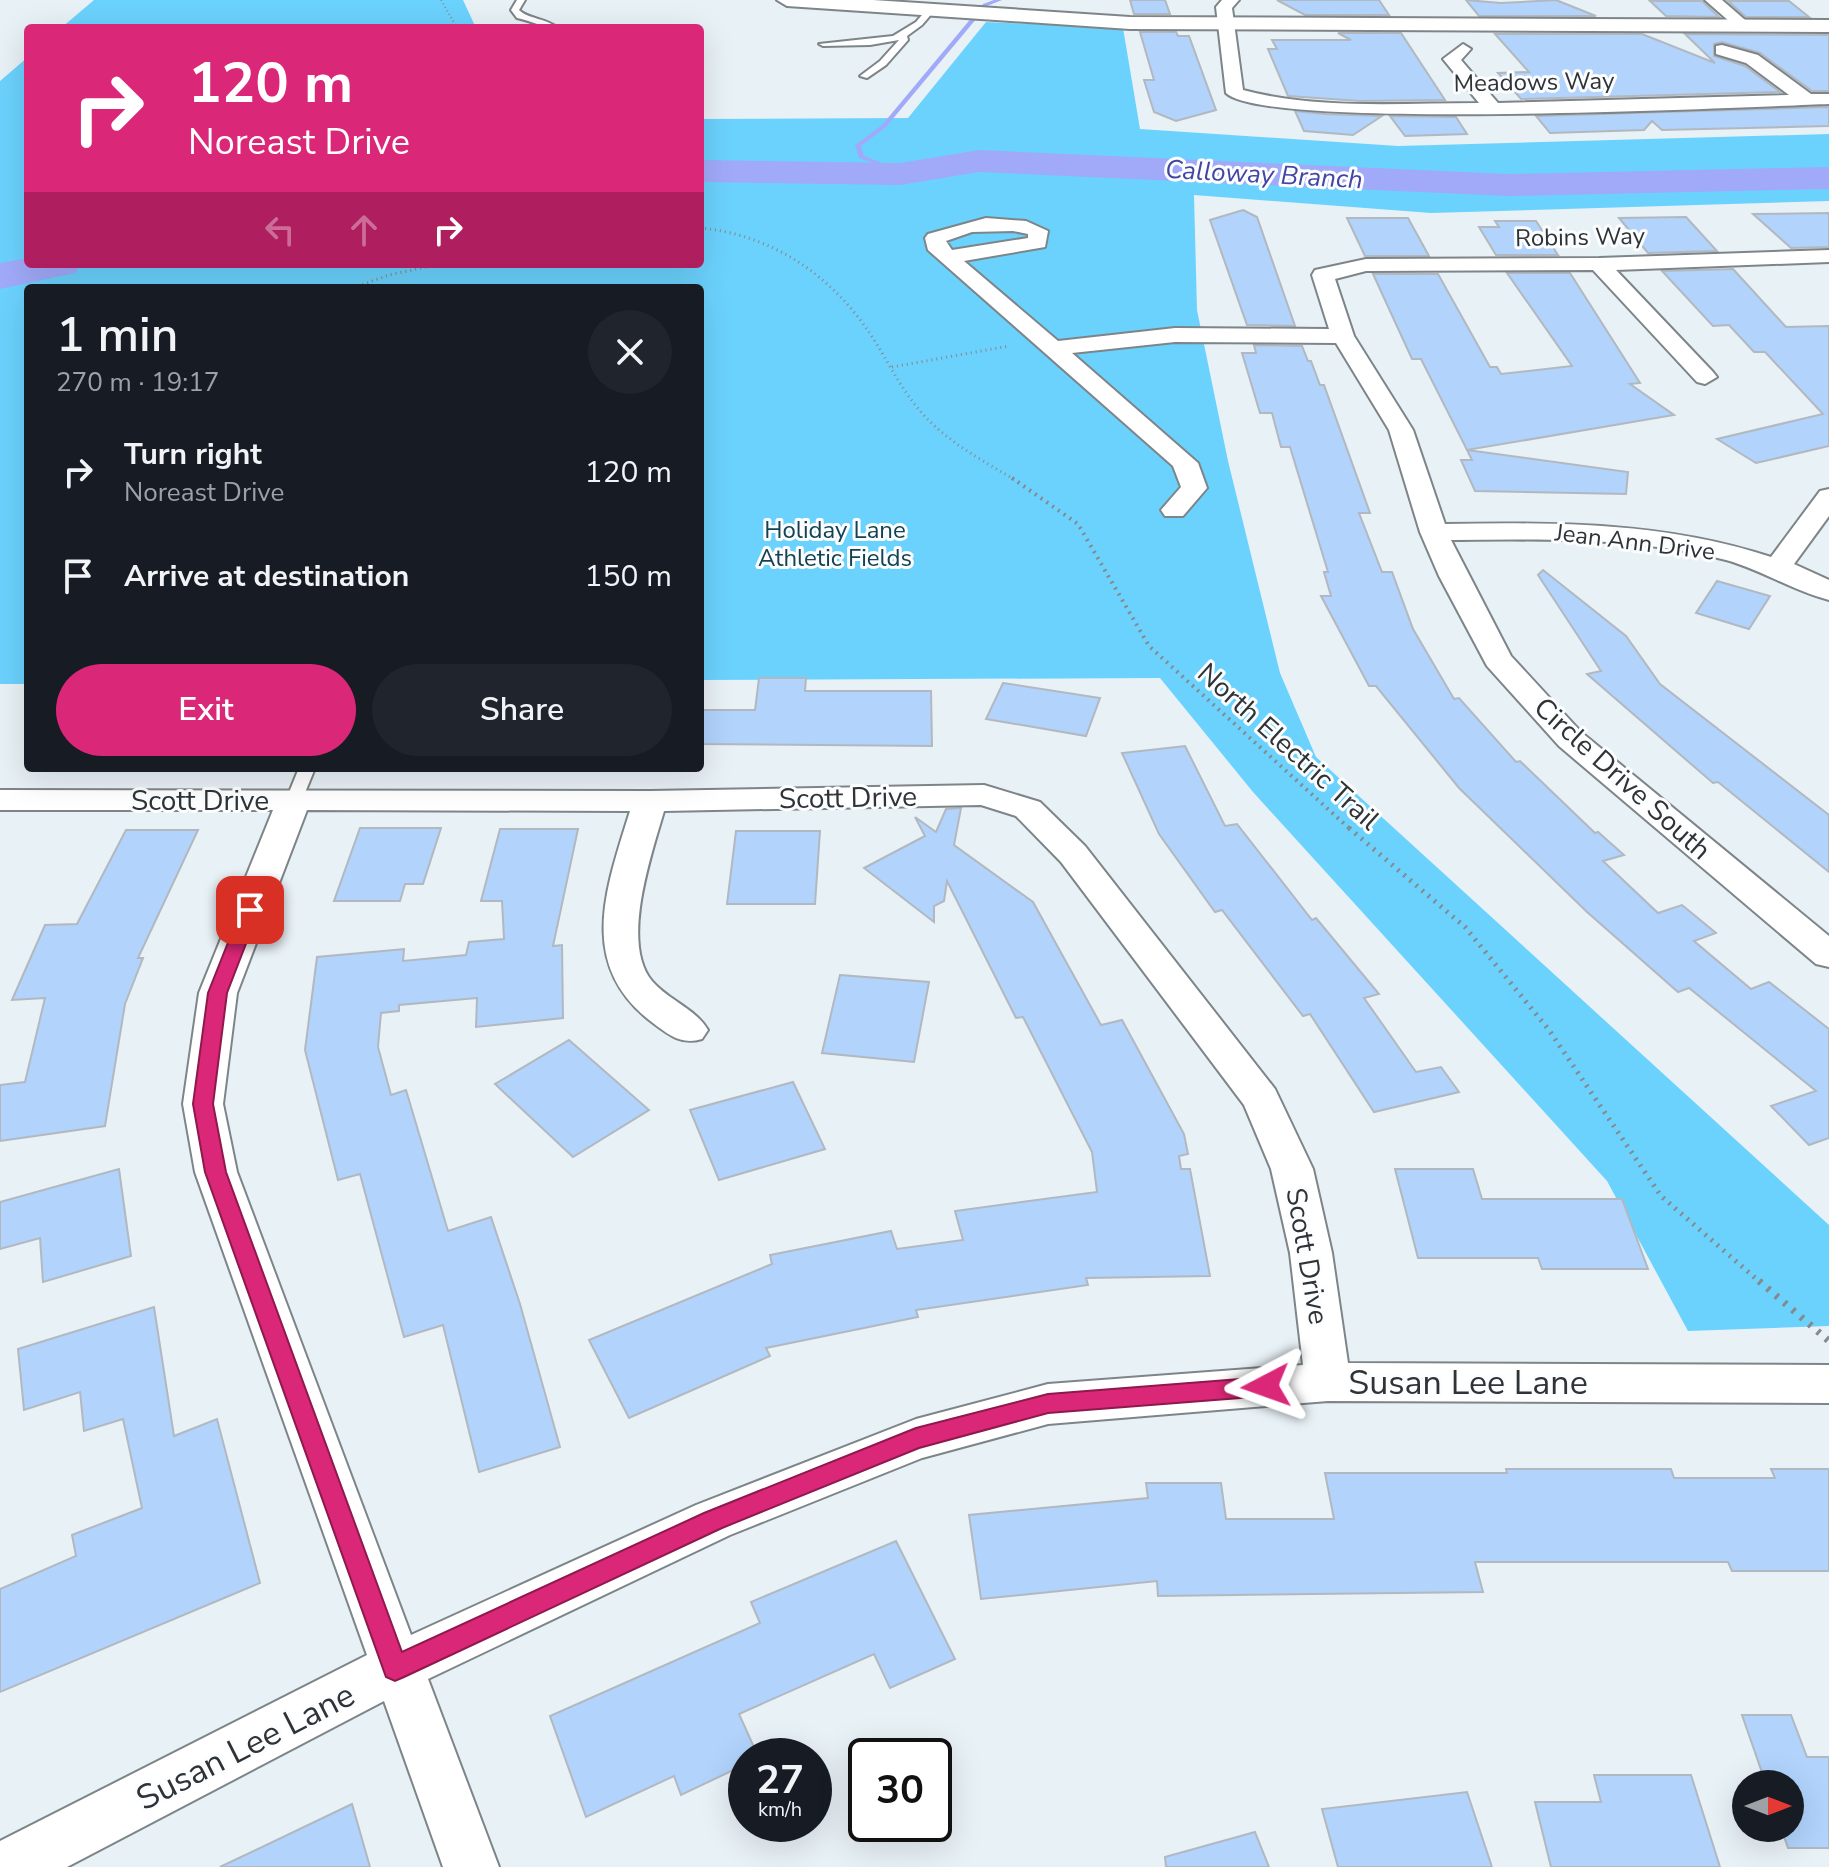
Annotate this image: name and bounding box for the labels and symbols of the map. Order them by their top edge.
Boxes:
street label: Meadows Way [1453,65,1615,99]
water label: Calloway Branch [1164,152,1364,197]
street label: Robins Way [1515,220,1646,254]
park label: Holiday Lane Athletic Fields [758,514,912,574]
street label: Jean Ann Drive [1552,516,1717,568]
street label: North Electric Trail [1189,655,1388,839]
street label: Circle Drive South [1526,689,1719,869]
street label: Scott Drive [779,778,917,818]
street label: Scott Drive [131,782,269,820]
pin [216,876,284,944]
street label: Scott Drive [1276,1185,1338,1328]
position arrow [1224,1344,1308,1428]
street label: Susan Lee Lane [1348,1360,1588,1406]
street label: Susan Lee Lane [128,1672,363,1822]
speed limit sign: 30 [848,1738,952,1842]
north arrow [1732,1770,1804,1842]

